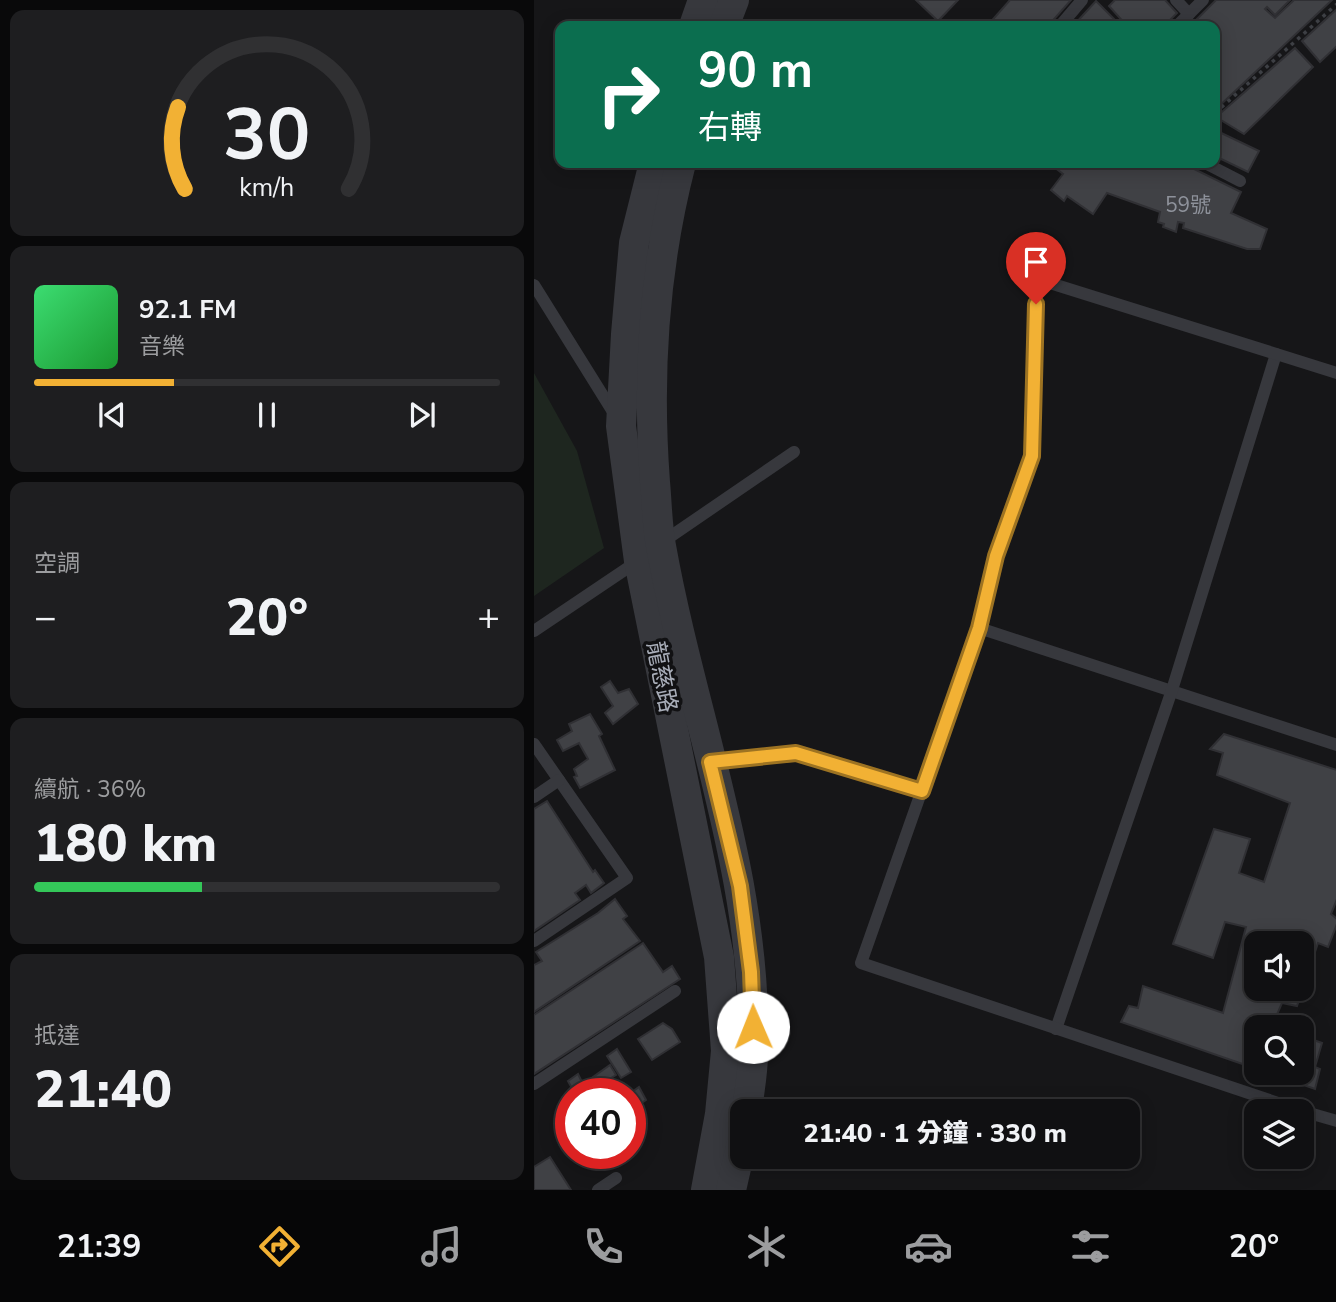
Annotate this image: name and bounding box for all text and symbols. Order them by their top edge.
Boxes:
text: 90 m [698,37,813,104]
icon: right [583,49,674,140]
text: 30 [223,85,311,185]
text: 右轉 [698,106,762,149]
text: km/h [239,171,295,205]
house number: 59號 [1165,191,1211,219]
pin [1006,232,1066,304]
icon: arrive [1017,243,1055,281]
text: 92.1 FM [139,292,236,327]
text: 音樂 [139,331,185,362]
icon: previous [93,396,131,434]
icon: pause [248,396,286,434]
icon: next [403,396,441,434]
text: 空調 [34,548,80,579]
text: 20° [226,582,308,653]
text: − [34,592,57,643]
text: + [477,592,500,643]
street label: 龍慈路 [639,639,685,715]
text: 續航 · 36% [34,774,146,805]
text: 180 km [34,808,217,879]
map controls [1244,931,1314,1169]
button: sound [1244,931,1314,1001]
position arrow [716,990,790,1064]
button: search [1244,1015,1314,1085]
text: 抵達 [34,1020,80,1051]
text: 21:40 [34,1054,172,1125]
speed limit sign: 40 [555,1078,646,1169]
button: layers [1244,1099,1314,1169]
text: 21:40 · 1 分鐘 · 330 m [803,1116,1067,1151]
icon: directions [255,1222,304,1271]
icon: music [417,1222,466,1271]
icon: phone [579,1222,628,1271]
icon: climate [742,1222,791,1271]
icon: car [904,1222,953,1271]
icon: filters [1066,1222,1115,1271]
text: 21:39 [57,1225,141,1268]
text: 20° [1229,1225,1279,1268]

